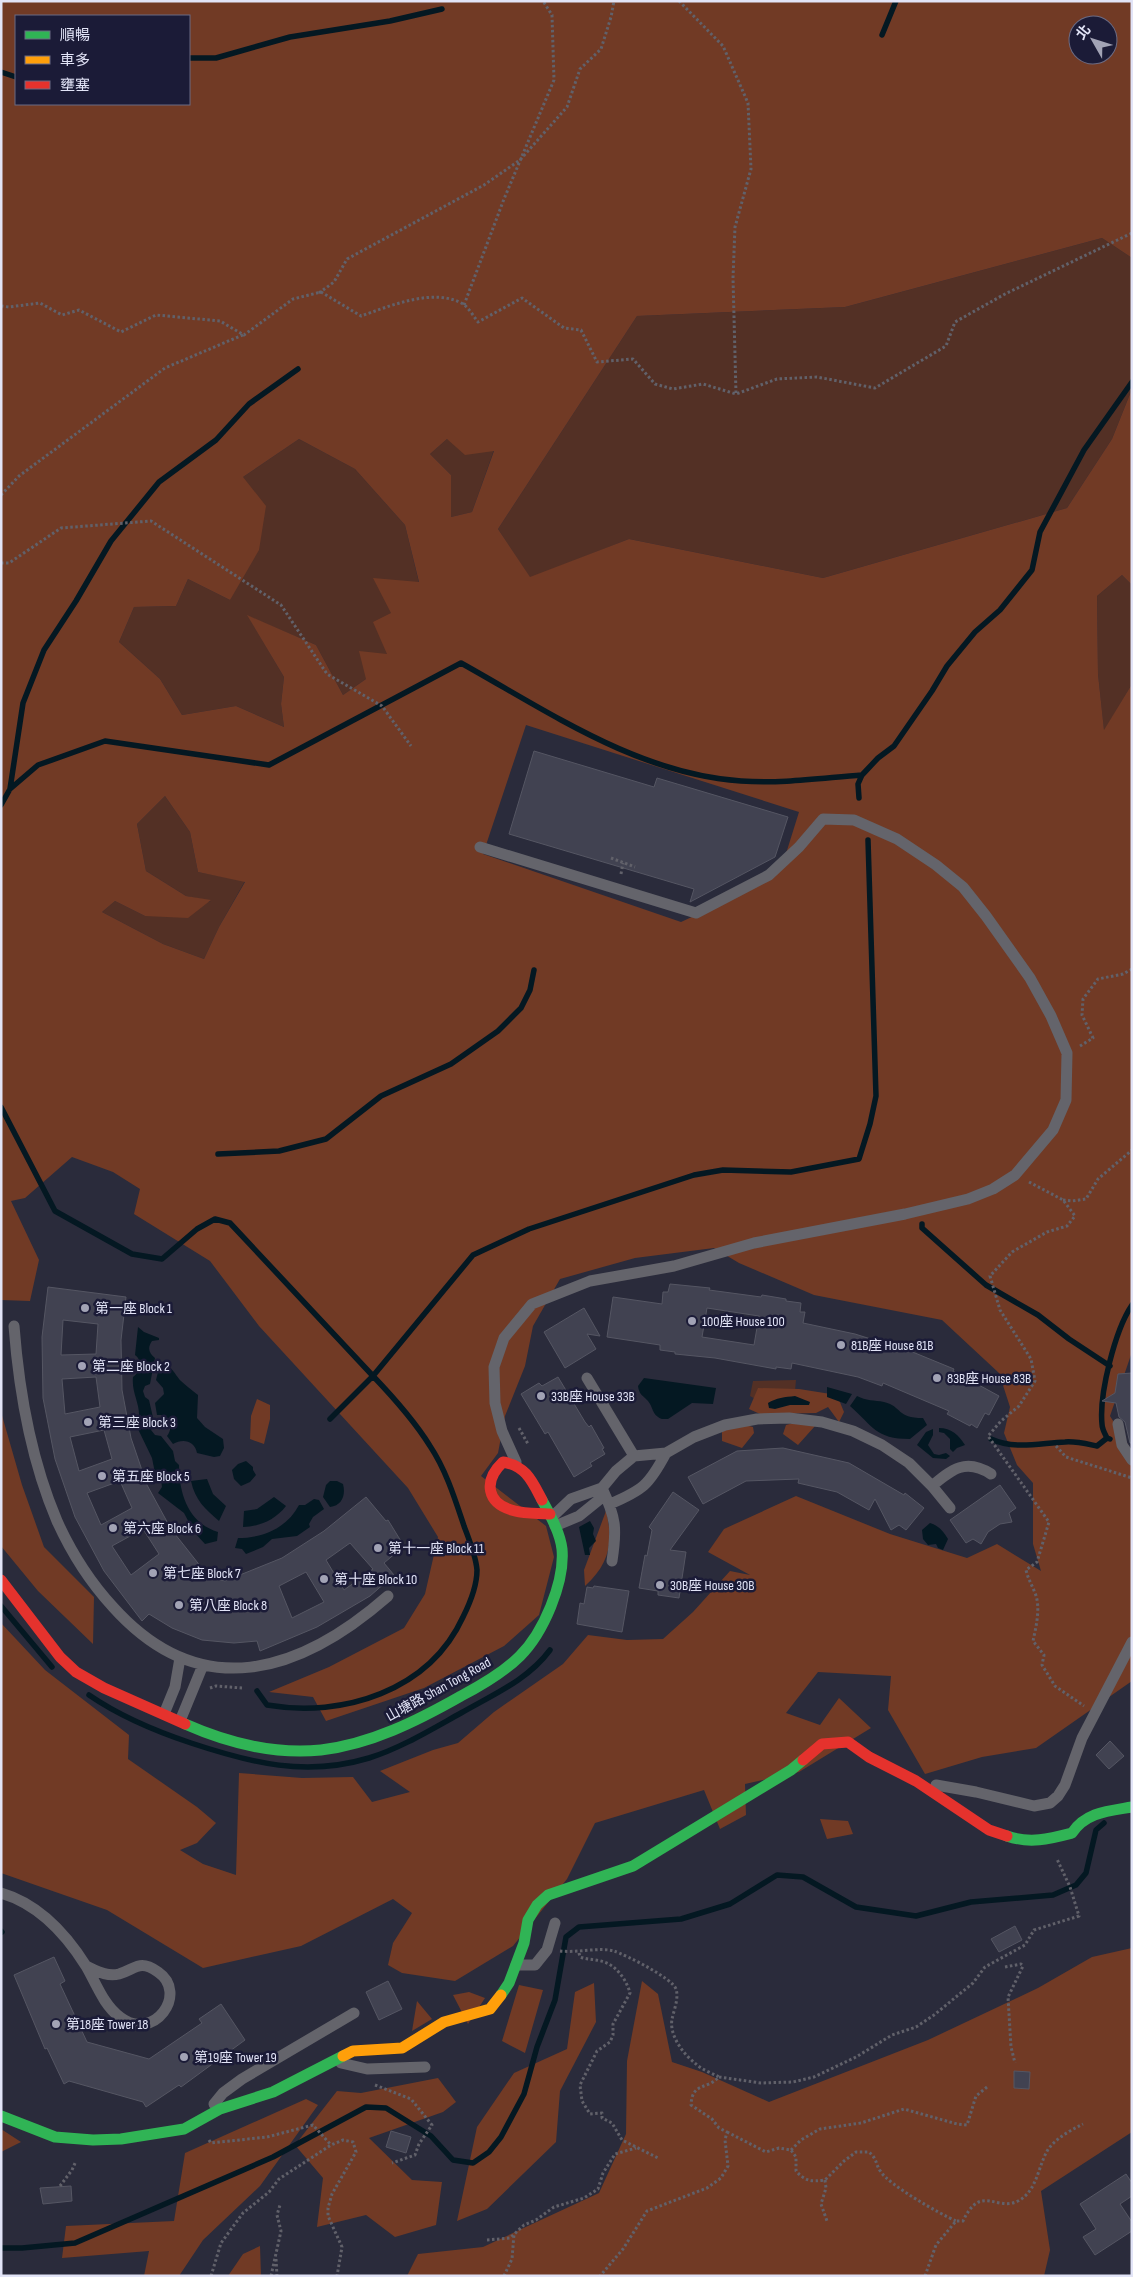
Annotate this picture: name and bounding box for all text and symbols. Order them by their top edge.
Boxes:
legend [15,15,190,105]
north arrow [1068,15,1118,65]
text: 北 [1072,21,1094,43]
text: 順暢 [60,26,90,45]
text: 車多 [60,51,90,70]
text: 壅塞 [60,76,90,95]
place label: 第一座 Block 1 [95,1300,172,1317]
marker: 第一座 Block 1 [79,1302,91,1314]
place label: 100座 House 100 [702,1313,785,1330]
marker: 100座 House 100 [686,1315,698,1327]
place label: 81B座 House 81B [851,1337,934,1354]
marker: 81B座 House 81B [835,1339,847,1351]
place label: 第二座 Block 2 [92,1358,170,1375]
marker: 第二座 Block 2 [76,1360,88,1372]
place label: 83B座 House 83B [947,1370,1031,1387]
marker: 83B座 House 83B [931,1372,943,1384]
place label: 33B座 House 33B [551,1388,635,1405]
marker: 33B座 House 33B [535,1390,547,1402]
place label: 第三座 Block 3 [98,1414,176,1431]
marker: 第三座 Block 3 [82,1416,94,1428]
place label: 第五座 Block 5 [112,1468,190,1485]
marker: 第五座 Block 5 [96,1470,108,1482]
place label: 第六座 Block 6 [123,1520,201,1537]
marker: 第六座 Block 6 [107,1522,119,1534]
place label: 第十一座 Block 11 [388,1540,484,1557]
marker: 第十一座 Block 11 [372,1542,384,1554]
place label: 第七座 Block 7 [163,1565,241,1582]
marker: 第七座 Block 7 [147,1567,159,1579]
place label: 第十座 Block 10 [334,1571,417,1588]
marker: 第十座 Block 10 [318,1573,330,1585]
place label: 30B座 House 30B [670,1577,755,1594]
marker: 30B座 House 30B [654,1579,666,1591]
place label: 第八座 Block 8 [189,1597,267,1614]
marker: 第八座 Block 8 [173,1599,185,1611]
street label: 山塘路 Shan Tong Road [383,1653,494,1725]
place label: 第18座 Tower 18 [66,2016,148,2033]
marker: 第18座 Tower 18 [50,2018,62,2030]
place label: 第19座 Tower 19 [194,2049,277,2066]
marker: 第19座 Tower 19 [178,2051,190,2063]

